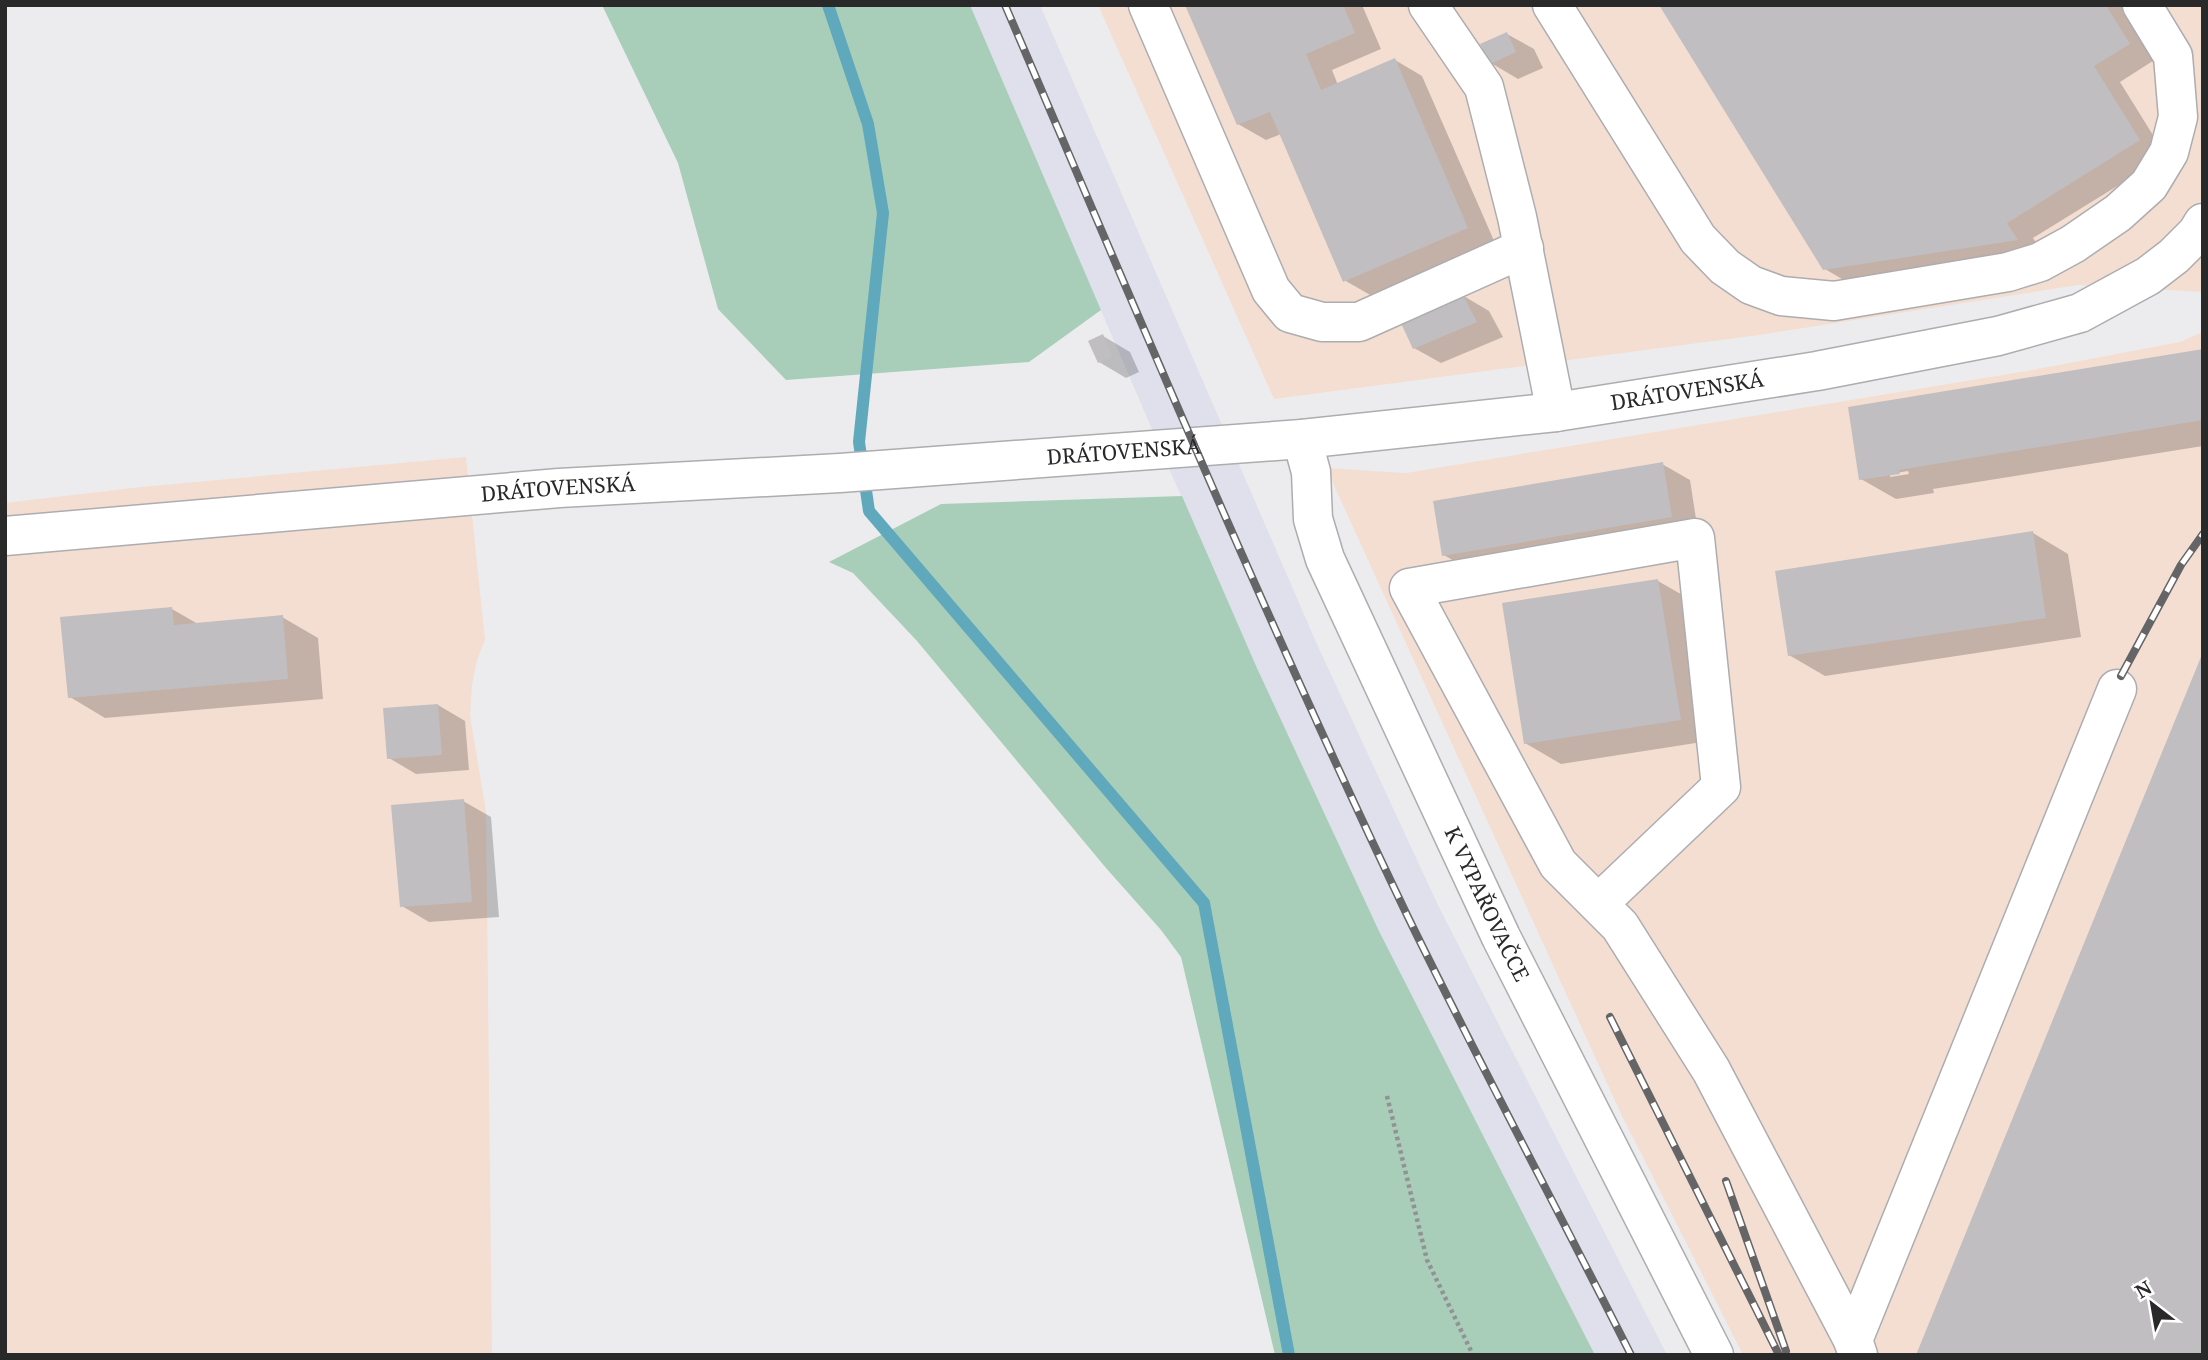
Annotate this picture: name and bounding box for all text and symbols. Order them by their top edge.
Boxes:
street label: DRÁTOVENSKÁ [1609,365,1766,416]
street label: DRÁTOVENSKÁ [1046,431,1202,471]
street label: DRÁTOVENSKÁ [480,469,636,508]
street label: K VYPAŘOVAČCE [1439,822,1536,986]
north arrow [2117,1269,2187,1339]
text: N [2130,1274,2156,1304]

